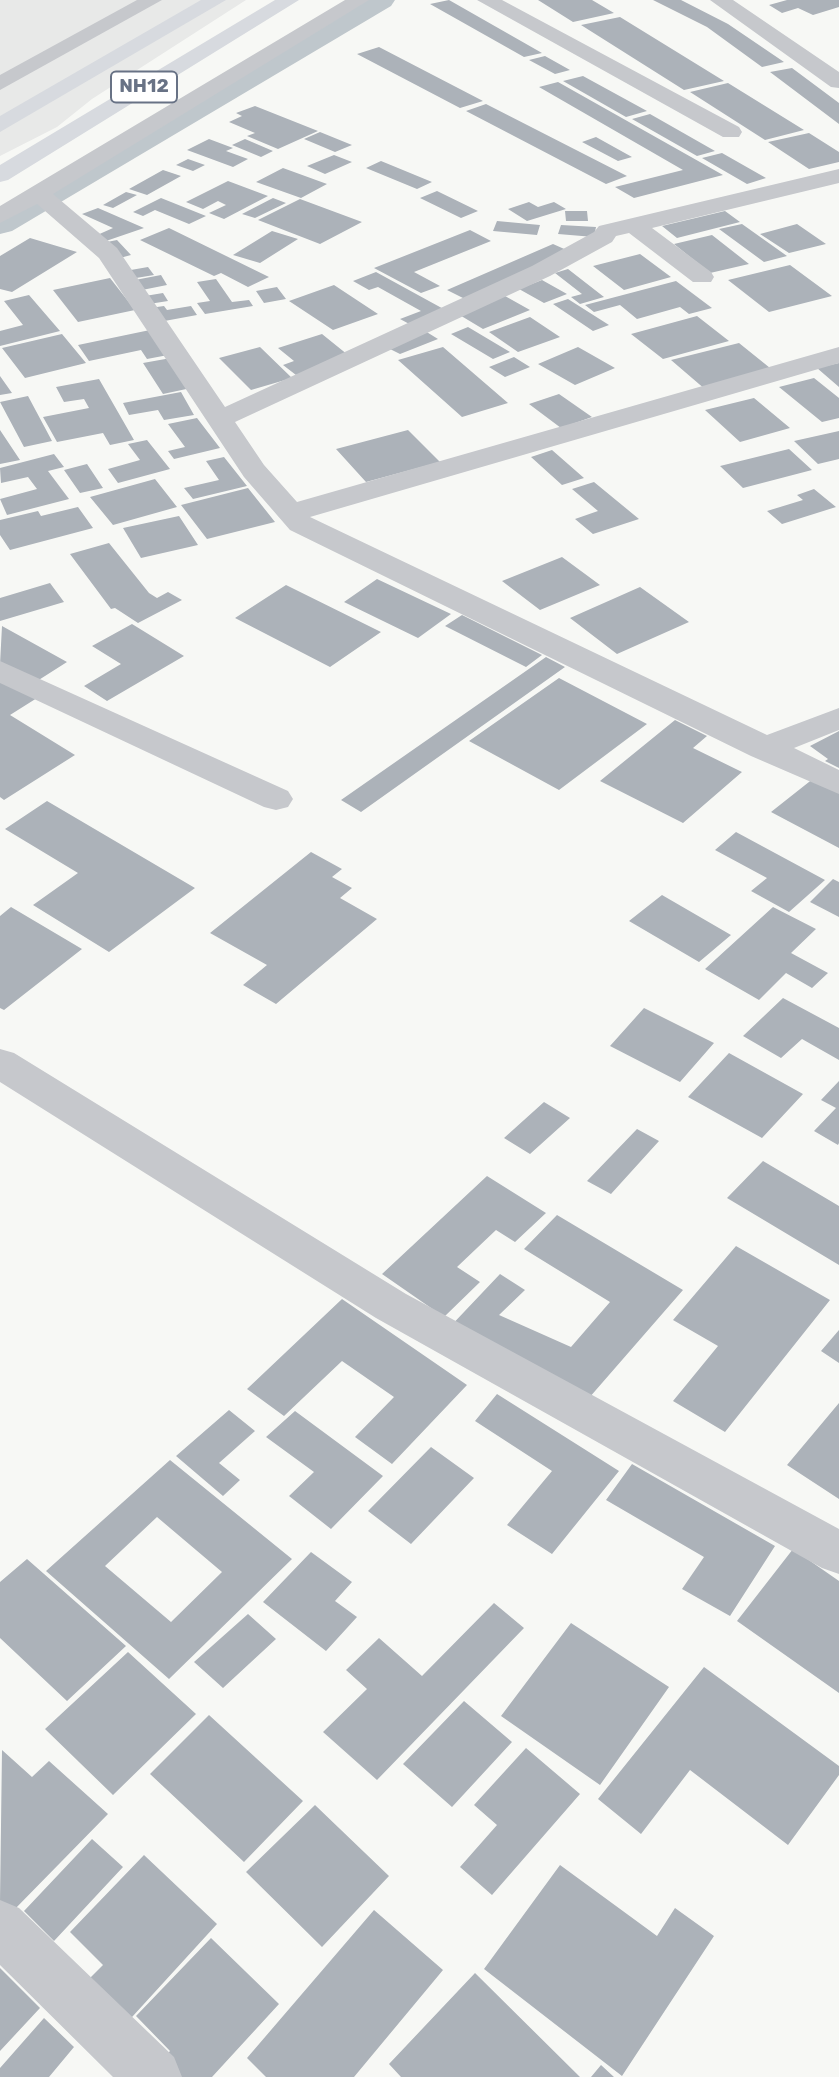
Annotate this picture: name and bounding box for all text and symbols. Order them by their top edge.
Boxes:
road number: NH12 [111,72,177,102]

